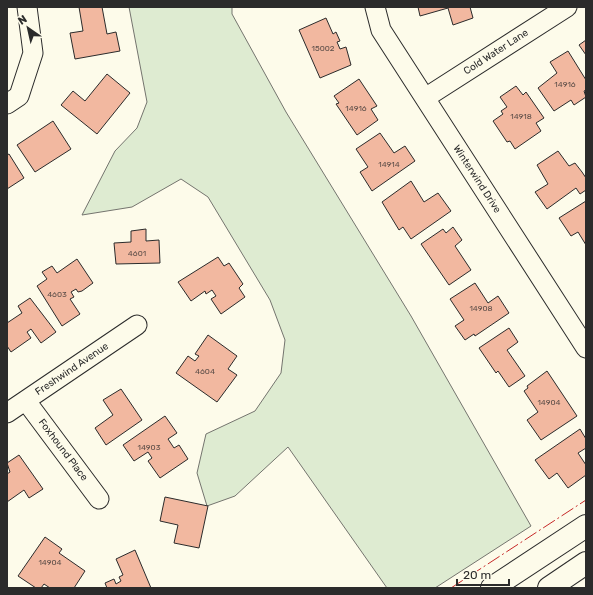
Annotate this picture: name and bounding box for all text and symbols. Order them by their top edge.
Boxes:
north arrow [8,8,48,48]
text: N [16,12,30,28]
street label: Cold Water Lane [461,26,531,77]
house number: 15002 [311,44,335,53]
house number: 14916 [554,80,576,89]
house number: 14916 [345,104,367,113]
house number: 14918 [510,112,532,121]
street label: Winterwind Drive [451,143,504,216]
house number: 14914 [378,160,400,169]
house number: 4601 [128,249,146,258]
house number: 4603 [47,290,67,299]
house number: 14908 [469,304,493,313]
street label: Freshwind Avenue [33,340,111,398]
house number: 4604 [195,367,215,376]
house number: 14904 [537,398,561,407]
street label: Foxhound Place [36,417,90,484]
house number: 14903 [138,443,161,452]
house number: 14904 [38,558,62,567]
scale bar [457,561,509,587]
text: 20 m [463,568,491,582]

